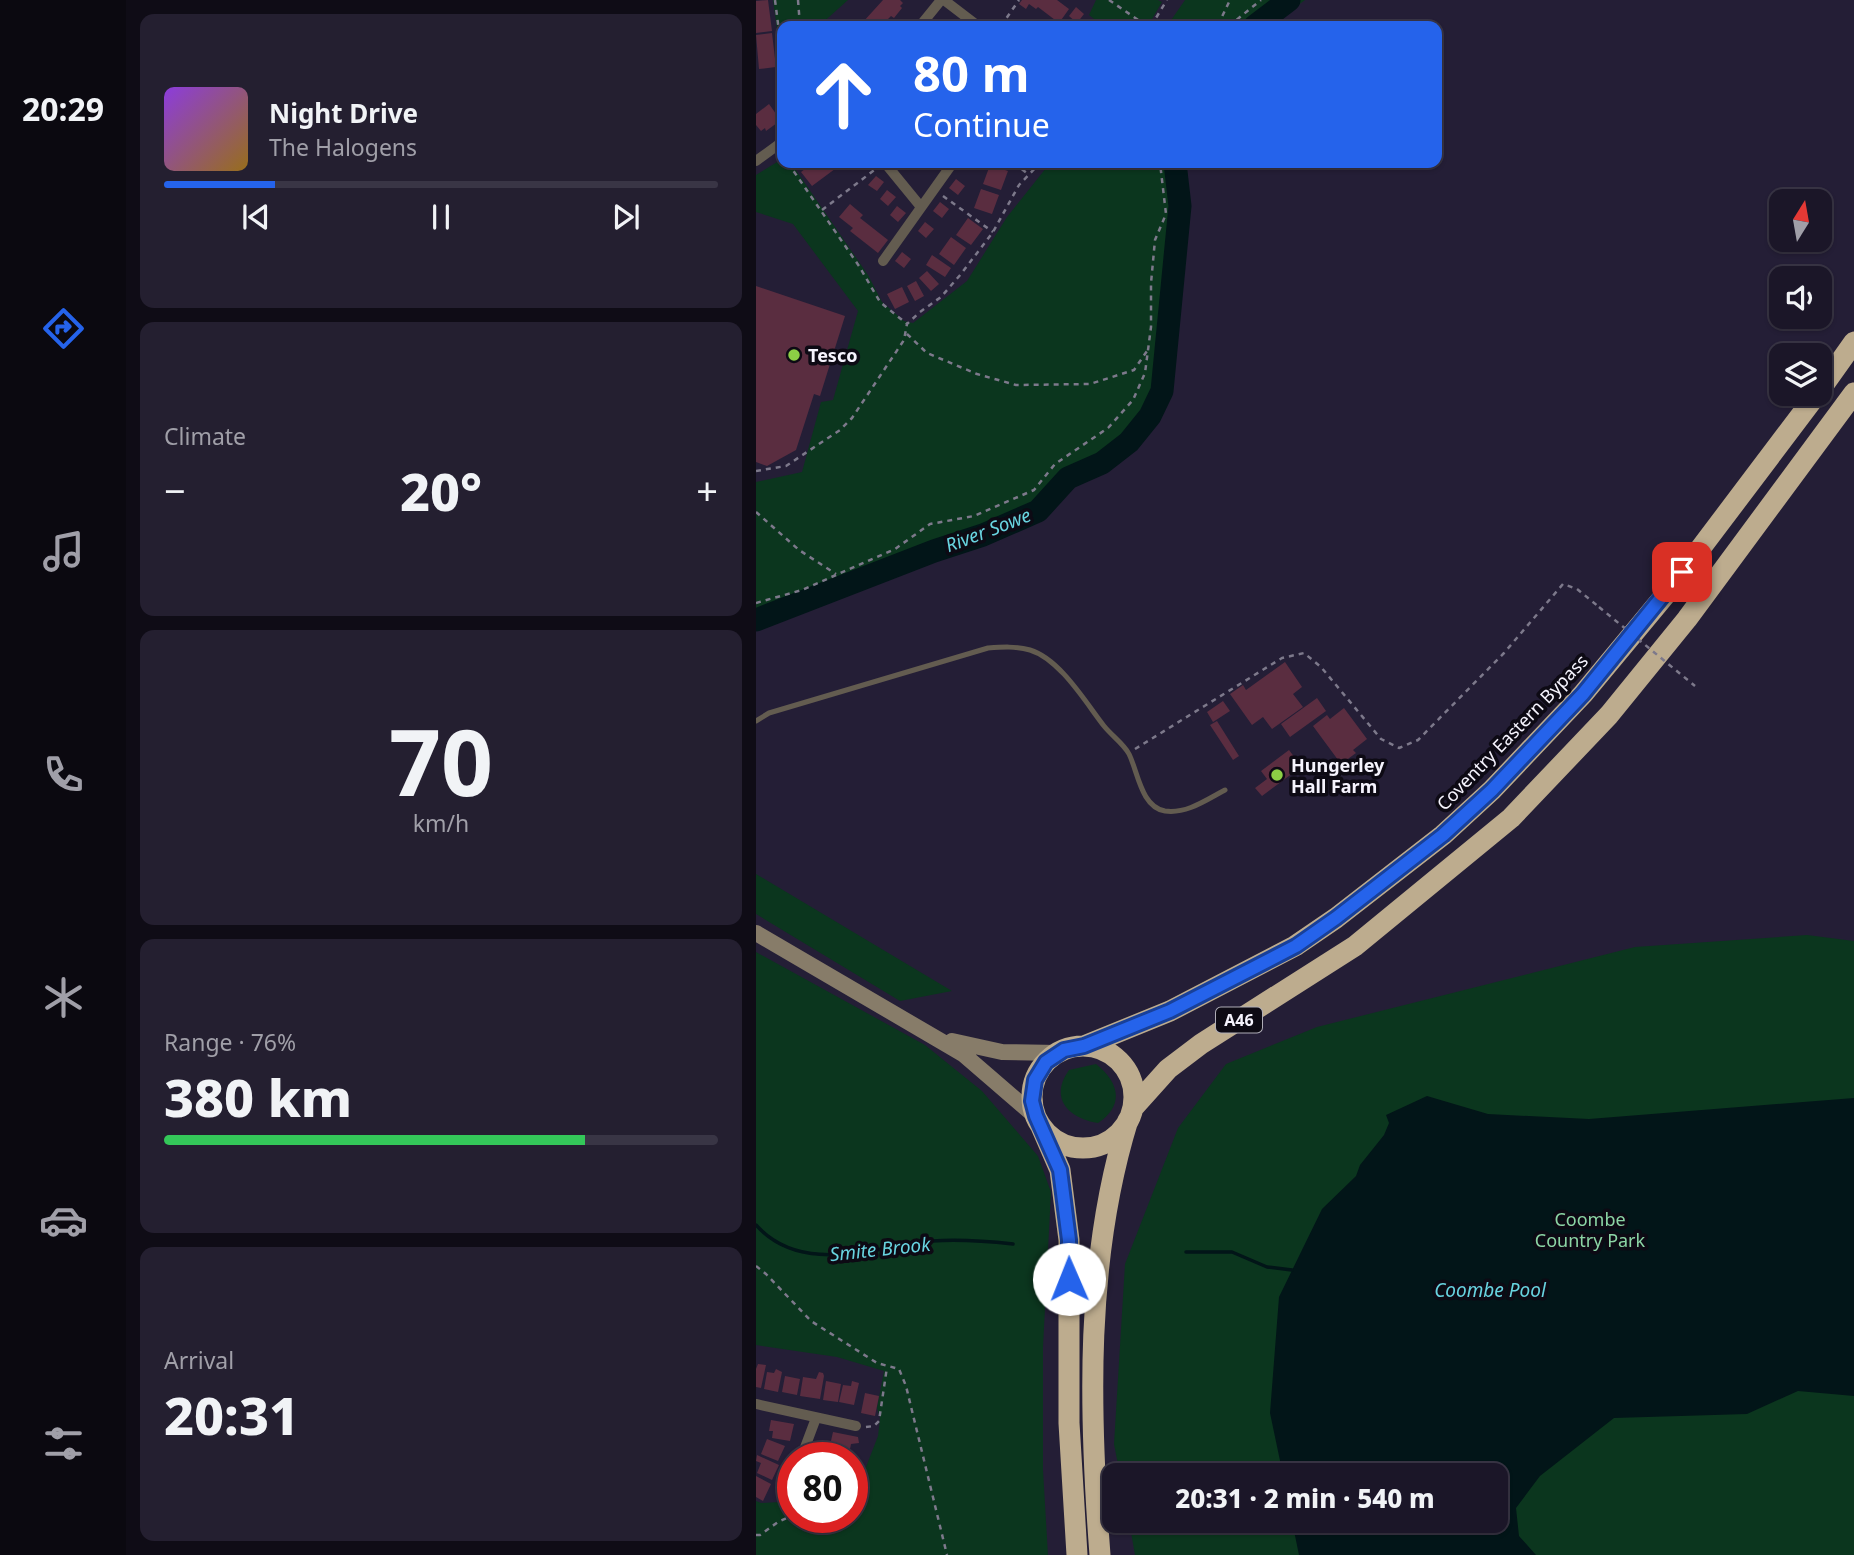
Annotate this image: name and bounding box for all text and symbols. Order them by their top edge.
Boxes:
text: 80 m [913,40,1030,106]
icon: ahead [798,49,889,140]
text: 20:29 [22,87,104,130]
text: Night Drive [269,95,418,131]
text: Continue [913,103,1050,146]
text: The Halogens [269,131,417,163]
north arrow [1769,189,1832,252]
map controls [1769,189,1832,406]
icon: previous [237,198,275,236]
icon: pause [422,198,460,236]
icon: next [607,198,645,236]
button: sound [1769,266,1832,329]
icon: directions [39,304,88,353]
place label: Tesco [808,343,857,367]
button: layers [1769,343,1832,406]
marker: Tesco [786,347,802,363]
text: Climate [164,420,246,452]
text: 20° [400,455,482,526]
text: − [164,464,186,516]
text: + [696,464,718,516]
water label: River Sowe [941,502,1035,558]
icon: music [39,527,88,576]
pin [1652,542,1712,602]
icon: arrive [1663,553,1701,591]
street label: Coventry Eastern Bypass [1431,649,1593,815]
text: 70 [389,699,493,823]
icon: phone [39,750,88,799]
place label: Hungerley Hall Farm [1291,753,1385,798]
marker: Hungerley Hall Farm [1269,767,1285,783]
text: km/h [413,807,469,839]
icon: climate [39,973,88,1022]
road number: A46 [1216,1008,1262,1032]
text: Range · 76% [164,1026,296,1058]
text: 380 km [164,1061,352,1132]
icon: car [39,1196,88,1245]
park label: Coombe Country Park [1535,1207,1646,1252]
water label: Smite Brook [828,1231,932,1267]
position arrow [1032,1242,1106,1316]
water label: Coombe Pool [1434,1277,1547,1303]
text: Arrival [164,1344,234,1376]
text: 20:31 [164,1379,299,1450]
icon: filters [39,1419,88,1468]
speed limit sign: 80 [777,1442,868,1533]
text: 20:31 · 2 min · 540 m [1175,1480,1435,1516]

